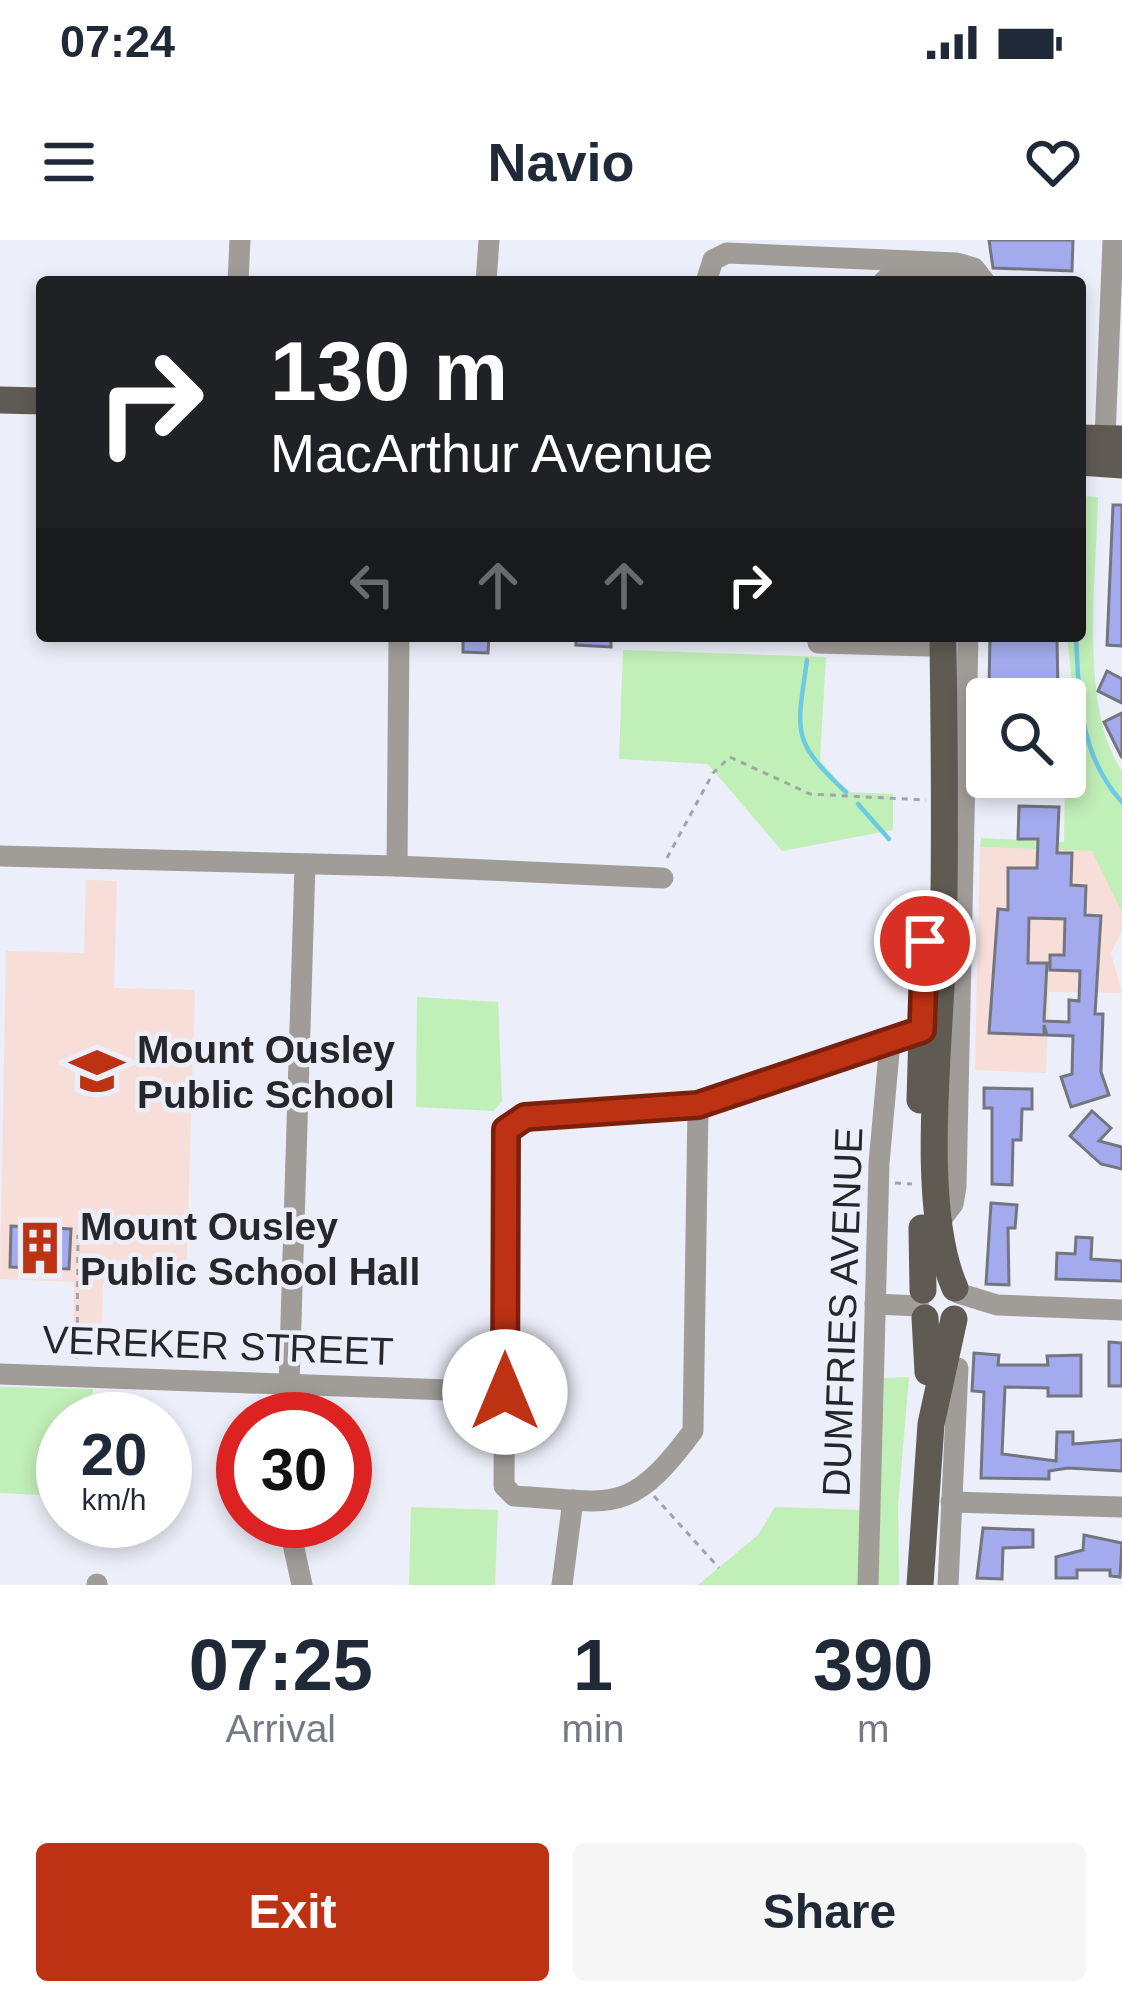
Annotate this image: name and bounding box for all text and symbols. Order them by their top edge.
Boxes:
text: 07:24 [60,16,175,67]
icon: menu [36,129,102,195]
icon: heart [1020,129,1086,195]
text: Navio [487,132,635,192]
icon: right [72,324,228,480]
text: 130 m [270,324,508,418]
text: MacArthur Avenue [270,423,713,483]
icon: left [339,552,405,618]
icon: ahead [465,552,531,618]
icon: ahead [591,552,657,618]
icon: right [717,552,783,618]
map controls [966,678,1086,798]
button: search [966,678,1086,798]
pin [874,890,976,992]
icon: arrive [892,908,958,974]
place label: Mount Ousley Public School [137,1028,395,1116]
school or university icon: Mount Ousley Public School [68,1042,126,1100]
street label: DUMFRIES AVENUE [815,1126,870,1498]
place label: Mount Ousley Public School Hall [80,1205,420,1293]
building icon: Mount Ousley Public School Hall [11,1219,69,1277]
street label: VEREKER STREET [42,1318,394,1373]
position arrow [442,1329,568,1455]
speed limit sign: 30 [216,1392,372,1548]
text: 20 [81,1421,147,1488]
text: km/h [81,1483,147,1516]
text: 07:25 [189,1625,373,1705]
text: 1 [573,1625,613,1705]
text: 390 [813,1625,933,1705]
text: Arrival [226,1707,336,1750]
text: min [562,1707,624,1750]
text: m [857,1707,889,1750]
button: Exit [36,1843,549,1981]
button: Share [573,1843,1086,1981]

